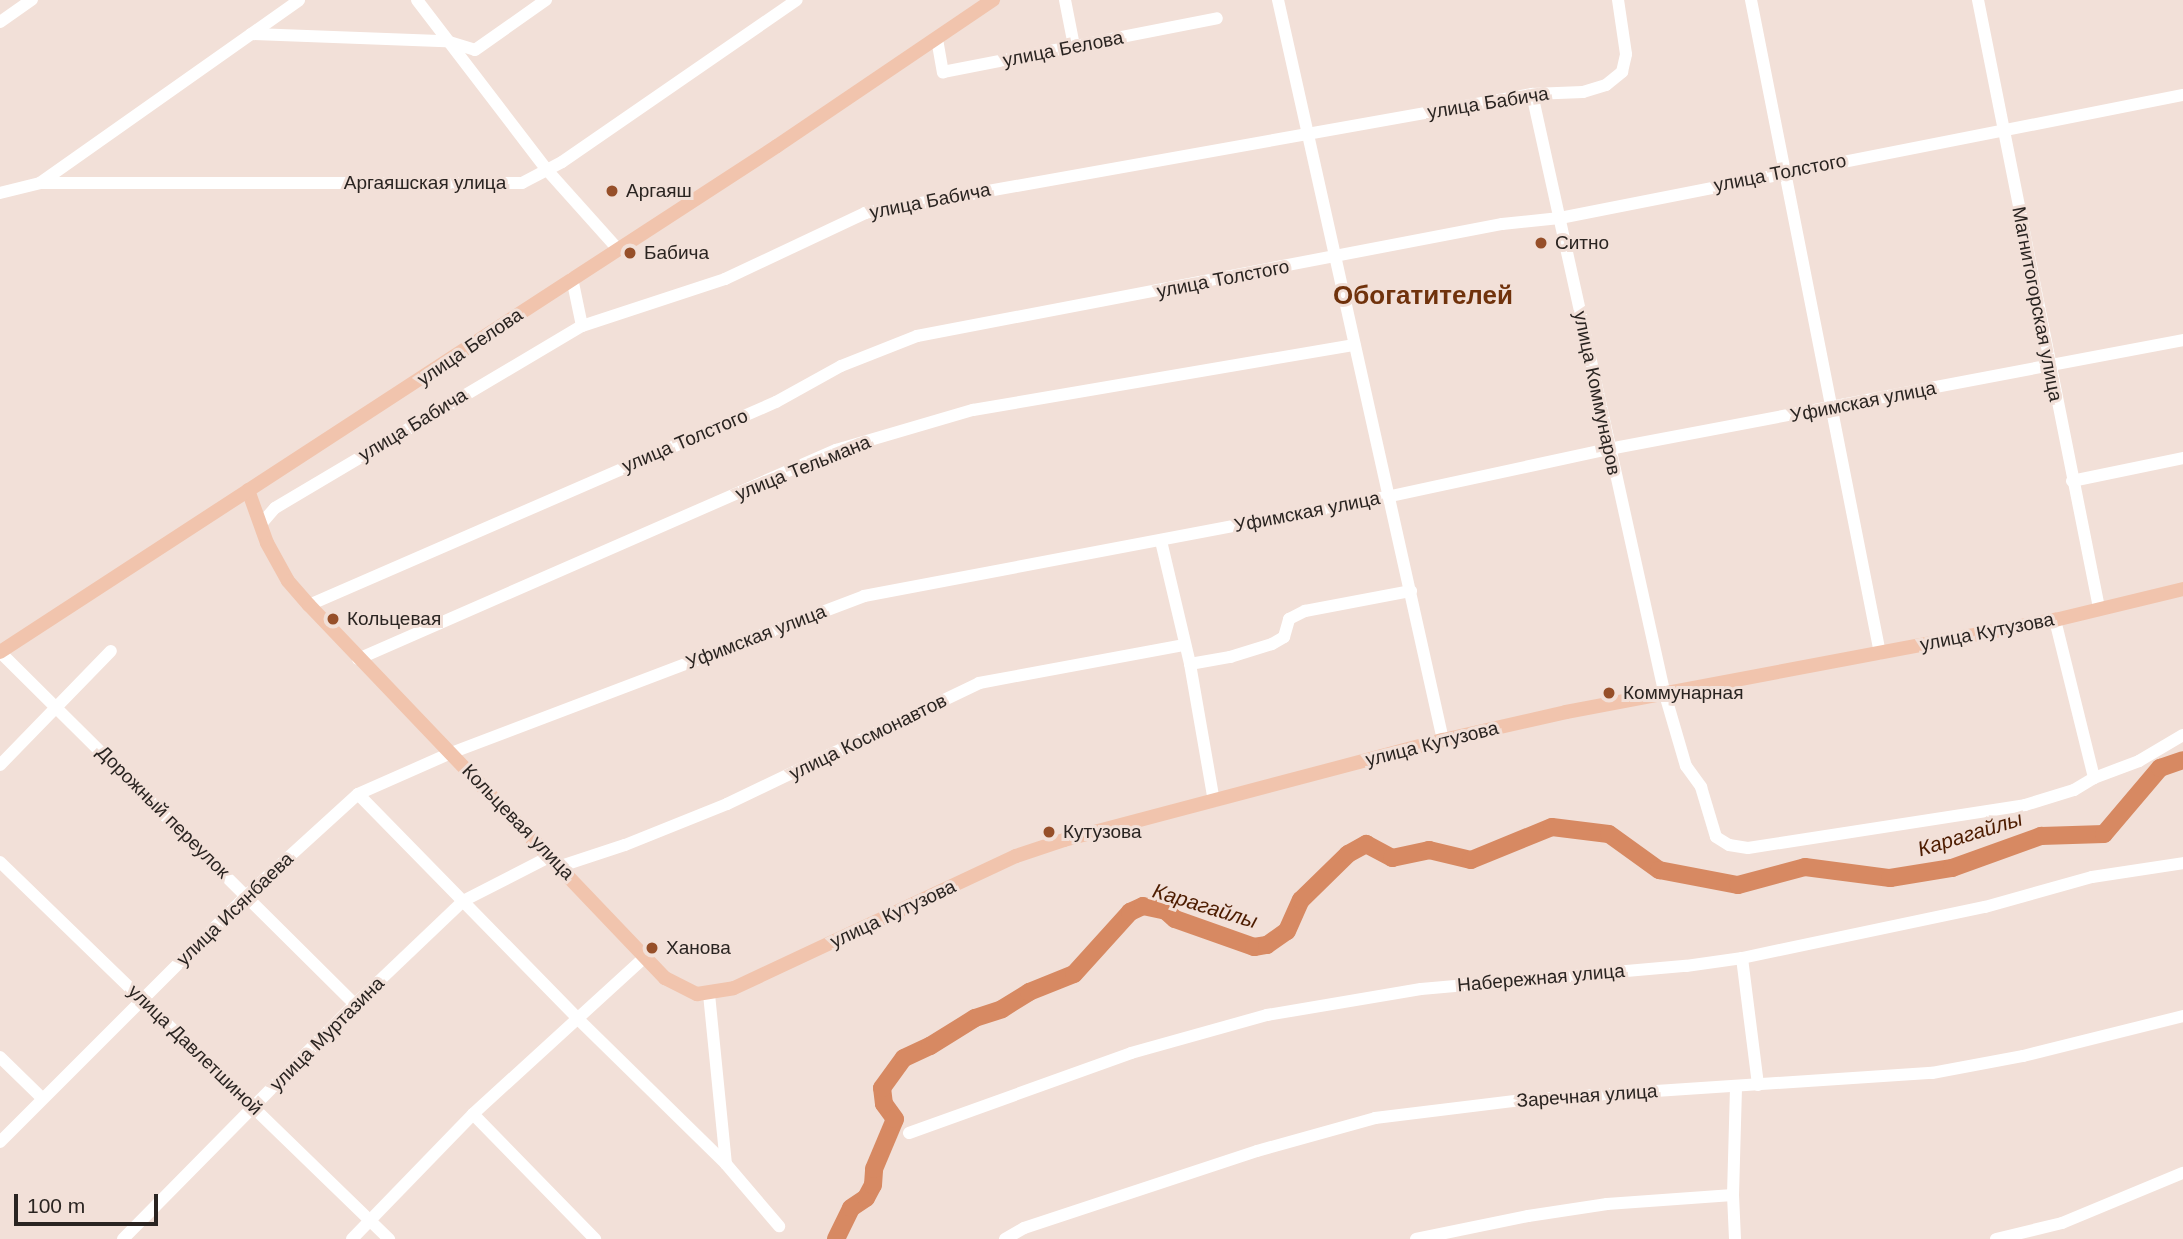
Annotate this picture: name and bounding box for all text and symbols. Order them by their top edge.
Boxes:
street label: улица Белова [1001,26,1125,72]
street label: улица Бабича [1426,82,1550,124]
street label: улица Толстого [1712,149,1848,197]
street label: Аргаяшская улица [344,172,506,194]
street label: улица Бабича [868,178,992,224]
place label: Аргаяш [626,180,692,202]
marker: Аргаяш [604,183,620,199]
street label: Магнитогорская улица [2007,205,2067,403]
place label: Ситно [1555,232,1609,254]
marker: Ситно [1533,235,1549,251]
place label: Бабича [644,242,709,264]
marker: Бабича [622,245,638,261]
street label: улица Толстого [1155,255,1291,303]
district label: Обогатителей [1333,280,1513,312]
street label: улица Белова [413,303,527,391]
street label: улица Коммунаров [1568,309,1626,477]
street label: Уфимская улица [1788,377,1938,427]
street label: улица Бабича [355,384,471,466]
street label: улица Толстого [619,404,751,478]
street label: улица Тельмана [732,431,874,505]
street label: Уфимская улица [1232,487,1382,537]
street label: Уфимская улица [683,600,829,674]
place label: Кольцевая [347,608,441,630]
street label: улица Кутузова [1918,608,2056,656]
marker: Кольцевая [325,611,341,627]
place label: Коммунарная [1623,682,1743,704]
marker: Коммунарная [1601,685,1617,701]
street label: улица Космонавтов [786,689,950,785]
street label: улица Кутузова [1363,716,1501,772]
street label: Дорожный переулок [92,741,234,883]
street label: Кольцевая улица [457,760,579,884]
water label: Карагайлы [1915,806,2025,862]
place label: Кутузова [1063,821,1141,843]
marker: Кутузова [1041,824,1057,840]
street label: улица Исянбаева [172,847,298,971]
street label: улица Кутузова [827,875,959,953]
water label: Карагайлы [1150,878,1260,934]
place label: Ханова [666,937,731,959]
marker: Ханова [644,940,660,956]
street label: Набережная улица [1456,959,1626,997]
street label: улица Муртазина [265,972,389,1096]
street label: улица Давлетшиной [123,980,267,1120]
street label: Заречная улица [1516,1080,1658,1112]
scale bar [18,1180,161,1224]
text: 100 m [27,1194,85,1217]

